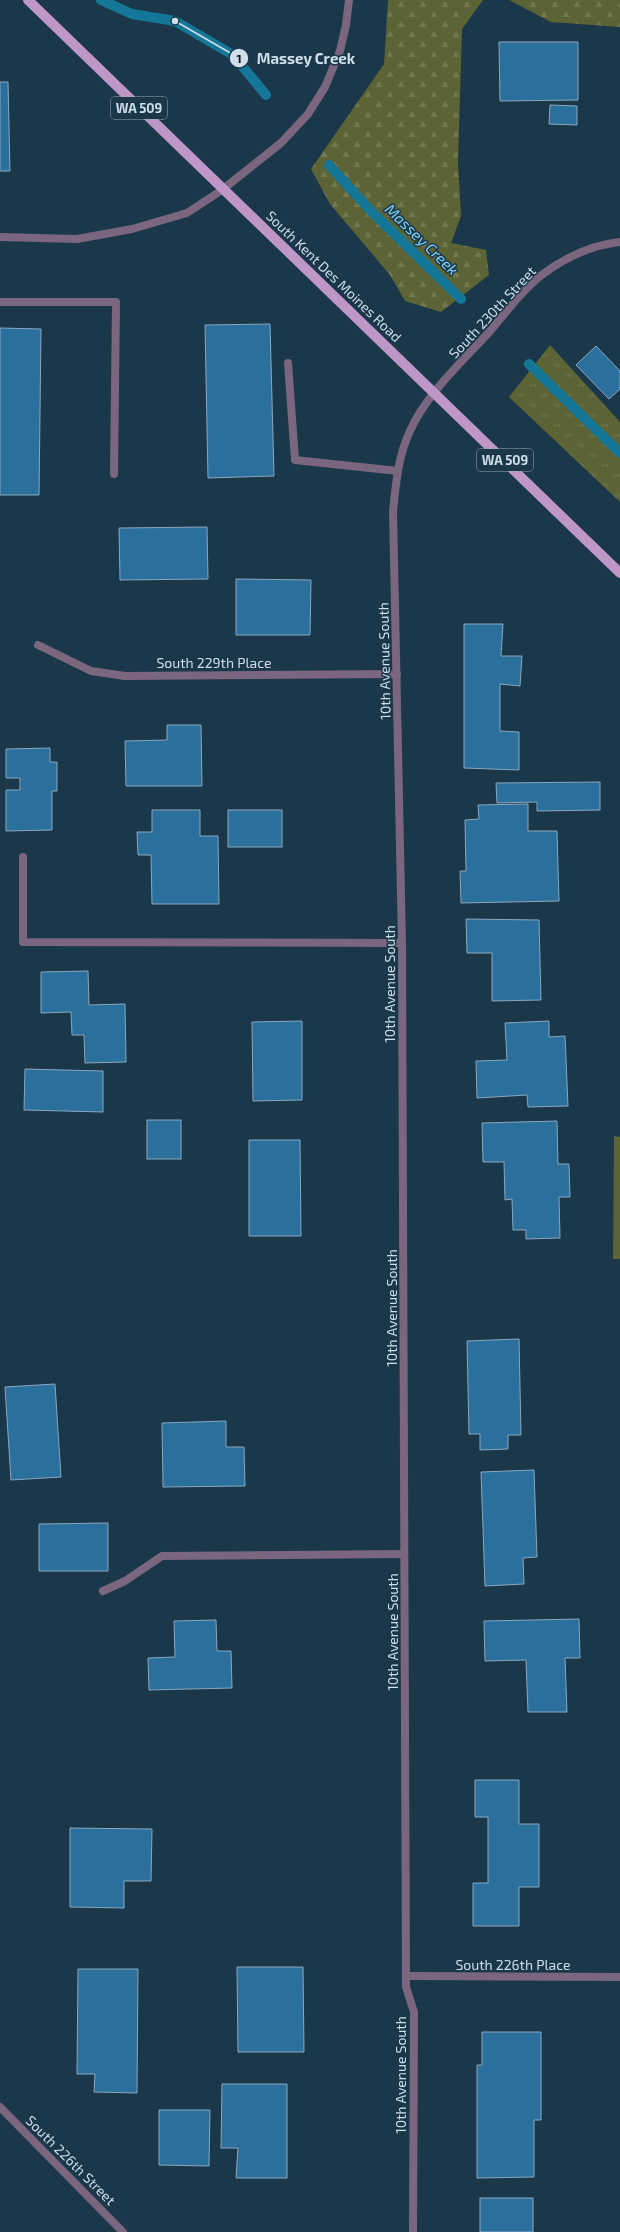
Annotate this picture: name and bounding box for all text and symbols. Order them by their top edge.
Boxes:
callout: Massey Creek [229,45,364,72]
text: Massey Creek [257,49,356,68]
text: 1 [236,51,242,65]
road number: WA 509 [111,97,167,119]
water label: Massey Creek [381,200,462,279]
street label: South Kent Des Moines Road [263,207,405,345]
street label: South 230th Street [445,262,539,362]
road number: WA 509 [477,449,533,471]
street label: 10th Avenue South [374,602,394,720]
street label: South 229th Place [156,654,272,671]
street label: 10th Avenue South [381,925,398,1043]
street label: 10th Avenue South [383,1249,400,1367]
street label: 10th Avenue South [384,1573,401,1691]
street label: South 226th Place [455,1956,571,1973]
street label: 10th Avenue South [392,2016,409,2134]
street label: South 226th Street [23,2112,119,2208]

